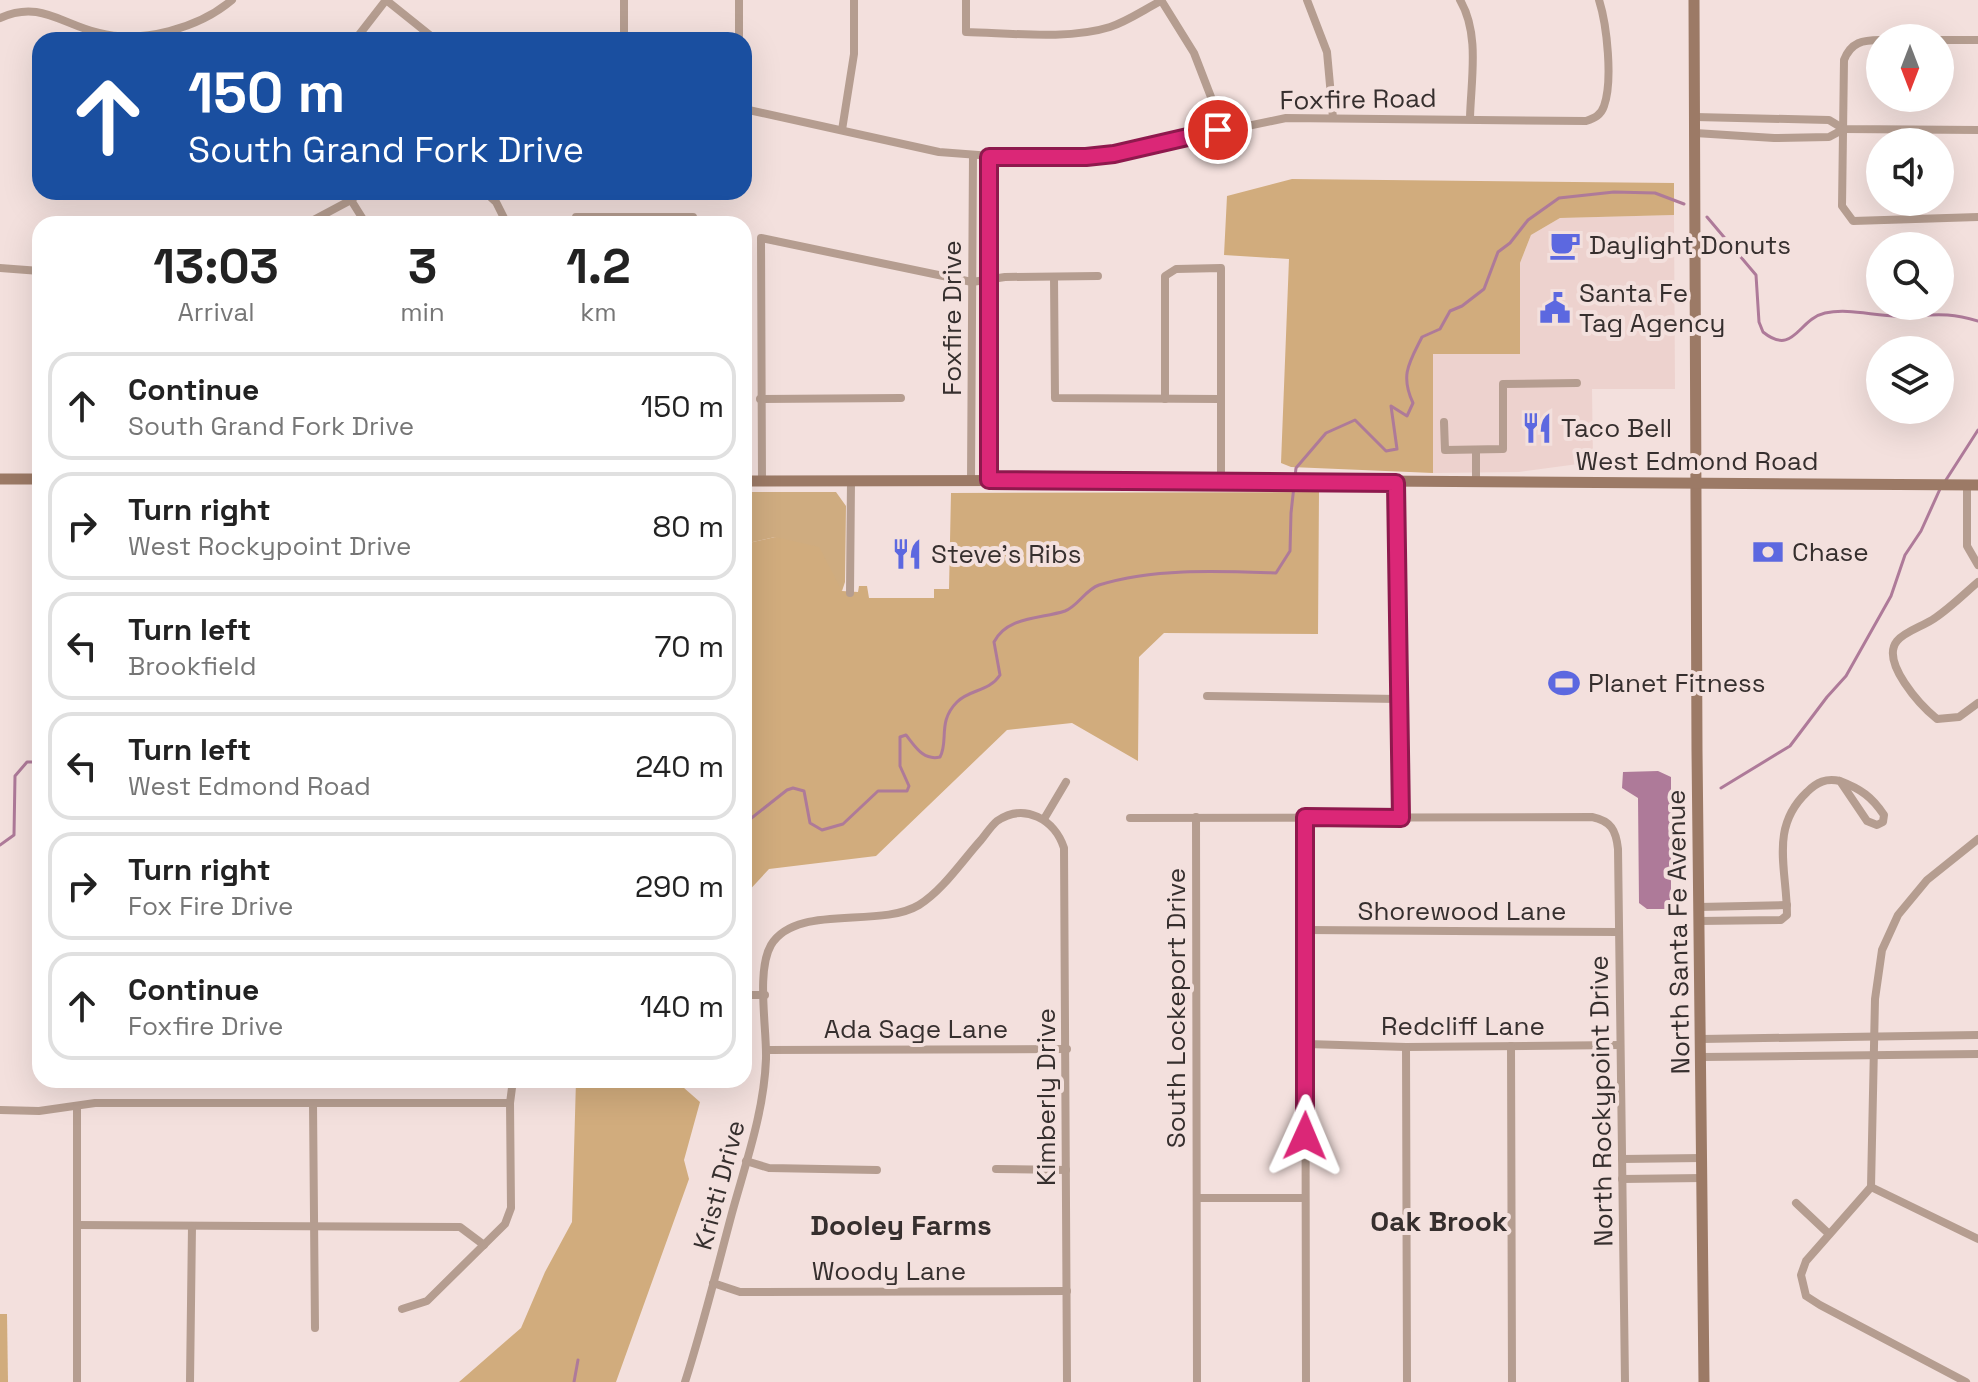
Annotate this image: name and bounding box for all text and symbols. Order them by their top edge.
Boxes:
north arrow [1866,24,1954,112]
map controls [1866,24,1954,424]
text: 150 m [188,57,345,128]
icon: ahead [56,64,160,168]
street label: Foxfire Road [1279,81,1437,117]
pin [1184,96,1252,164]
icon: arrive [1196,108,1240,152]
text: South Grand Fork Drive [188,127,584,173]
button: sound [1866,128,1954,216]
cafe icon: Daylight Donuts [1548,228,1582,262]
place label: Daylight Donuts [1589,228,1791,262]
button: search [1866,232,1954,320]
text: 13:03 [153,236,279,297]
text: 3 [408,236,437,297]
text: 1.2 [566,236,631,297]
street label: Foxfire Drive [935,240,969,396]
place label: Santa Fe Tag Agency [1579,276,1726,340]
public building icon: Santa Fe Tag Agency [1538,291,1572,325]
text: Arrival [177,295,255,329]
text: min [400,295,445,329]
text: km [580,295,617,329]
button: layers [1866,336,1954,424]
text: Continue [128,370,259,409]
icon: ahead [60,384,104,428]
text: 150 m [641,387,724,426]
text: South Grand Fork Drive [128,409,414,443]
restaurant icon: Taco Bell [1520,411,1554,445]
place label: Taco Bell [1561,411,1672,445]
street label: West Edmond Road [1576,444,1818,478]
text: Turn right [128,490,271,529]
icon: right [60,504,104,548]
text: 80 m [653,507,724,546]
text: West Rockypoint Drive [128,529,411,563]
bank icon: Chase [1751,535,1785,569]
place label: Chase [1792,535,1869,569]
restaurant icon: Steve's Ribs [890,537,924,571]
place label: Steve's Ribs [931,537,1081,571]
text: Turn left [128,610,251,649]
icon: left [60,624,104,668]
text: 70 m [655,627,724,666]
text: Brookfield [128,649,256,683]
sports icon: Planet Fitness [1547,666,1581,700]
place label: Planet Fitness [1588,666,1766,700]
text: Turn left [128,730,251,769]
icon: left [60,744,104,788]
text: 240 m [635,747,724,786]
text: West Edmond Road [128,769,371,803]
street label: North Santa Fe Avenue [1659,789,1697,1075]
text: Turn right [128,850,271,889]
icon: right [60,864,104,908]
text: 290 m [635,867,724,906]
street label: South Lockeport Drive [1159,868,1193,1148]
text: Fox Fire Drive [128,889,293,923]
street label: Shorewood Lane [1357,894,1567,928]
street label: North Rockypoint Drive [1581,955,1621,1247]
text: Continue [128,970,259,1009]
icon: ahead [60,984,104,1028]
text: 140 m [640,987,724,1026]
street label: Kimberly Drive [1029,1008,1063,1186]
text: Foxfire Drive [128,1009,283,1043]
street label: Redcliff Lane [1381,1009,1545,1043]
street label: Ada Sage Lane [824,1012,1008,1046]
position arrow [1263,1094,1347,1178]
street label: Kristi Drive [685,1116,753,1254]
district label: Oak Brook [1370,1203,1508,1239]
district label: Dooley Farms [810,1207,992,1243]
street label: Woody Lane [812,1254,966,1288]

